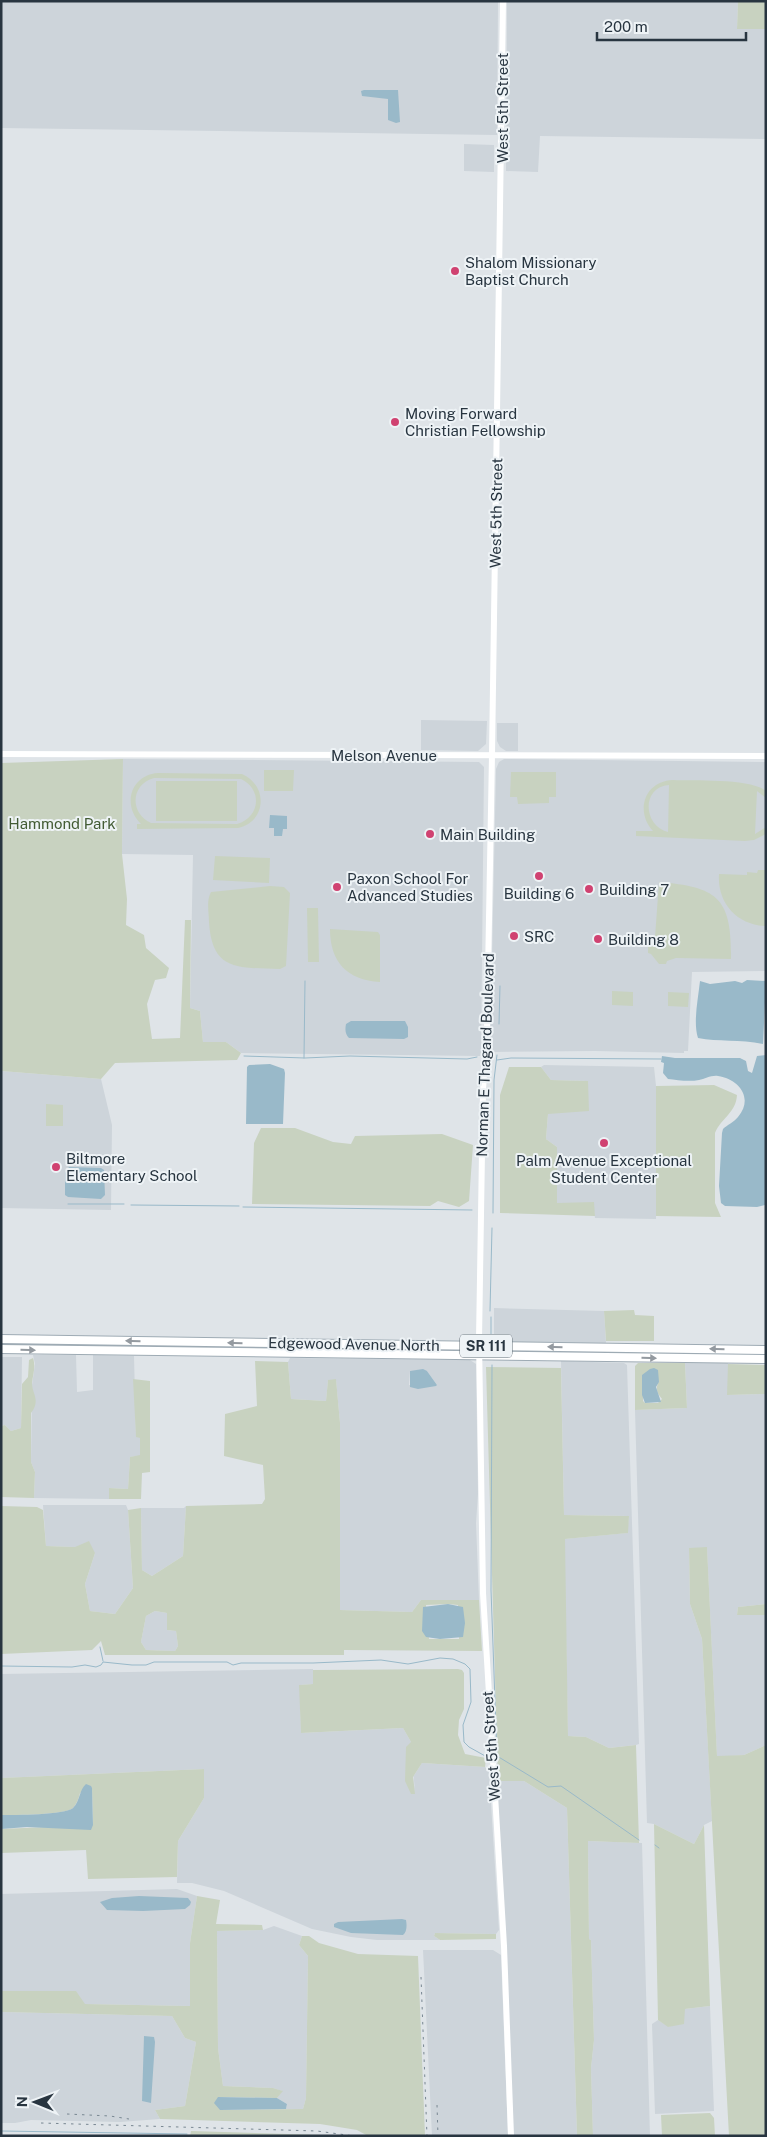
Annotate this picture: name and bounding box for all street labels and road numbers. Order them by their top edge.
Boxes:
street label: West 5th Street [494,53,511,163]
street label: West 5th Street [487,457,505,568]
street label: Melson Avenue [331,747,437,764]
street label: Norman E Thagard Boulevard [473,953,497,1157]
street label: Edgewood Avenue North [268,1334,440,1354]
road number: SR 111 [460,1334,512,1358]
street label: West 5th Street [479,1690,503,1802]

